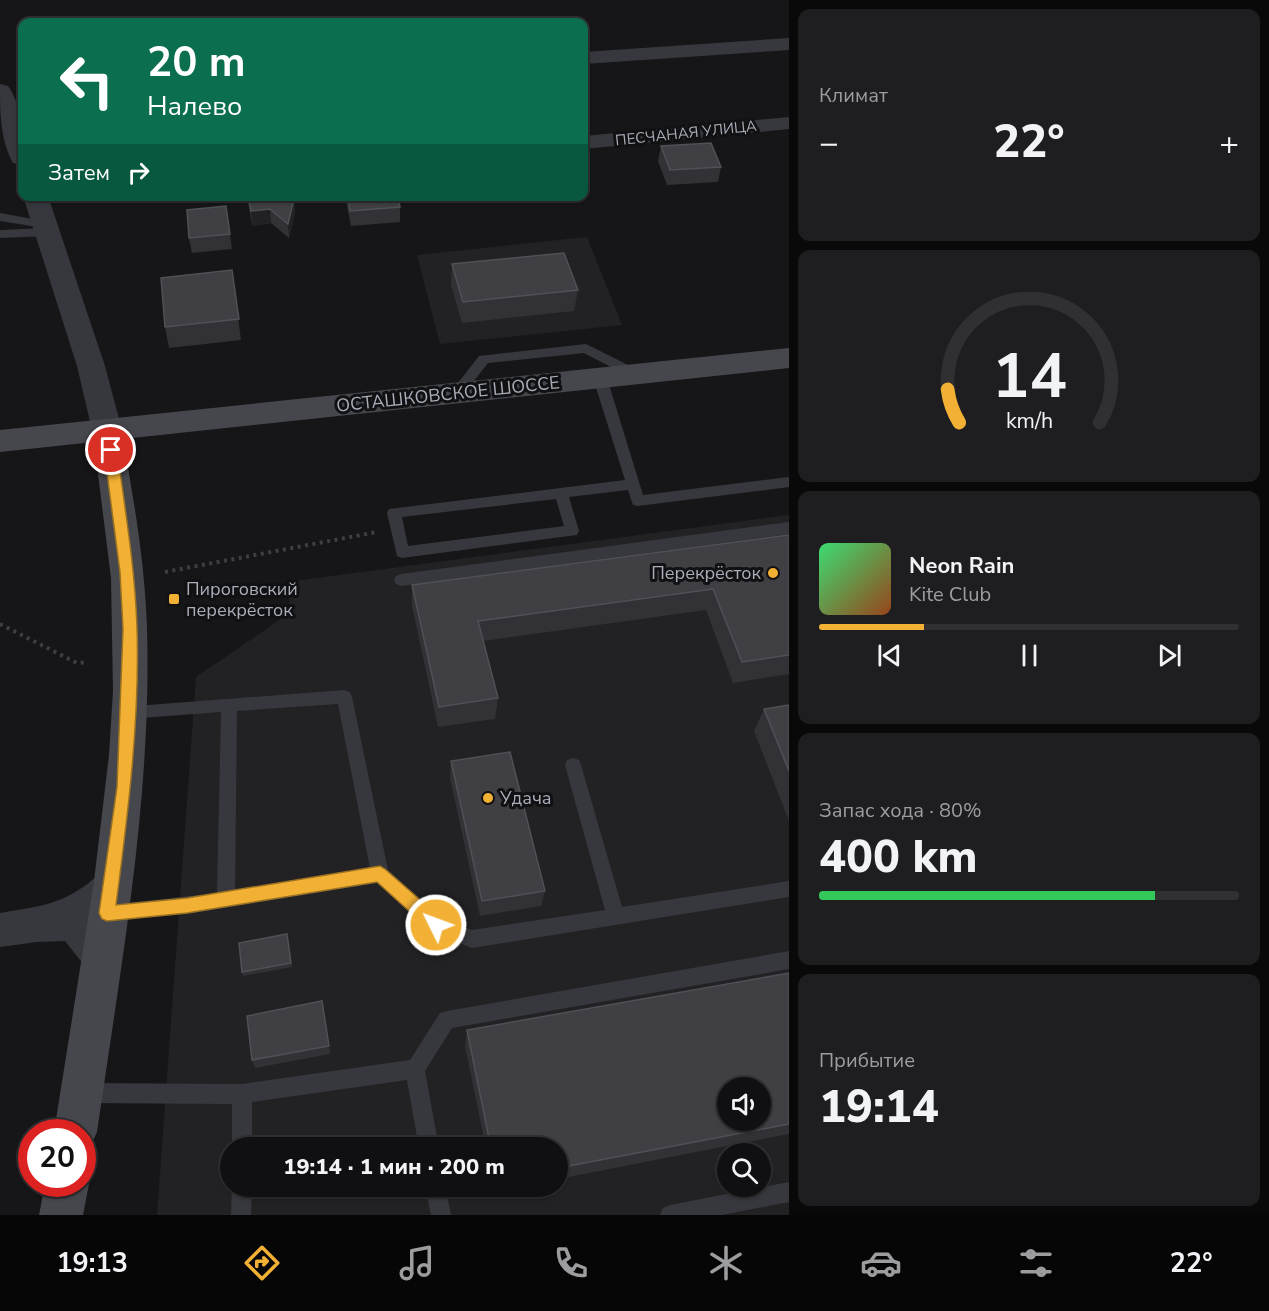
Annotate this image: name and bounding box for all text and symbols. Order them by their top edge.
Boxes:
text: 20 m [147,34,246,91]
icon: left [48,42,126,120]
text: Климат [819,82,888,109]
text: Налево [147,88,242,125]
text: 22° [993,112,1065,173]
street label: ПЕСЧАНАЯ УЛИЦА [614,116,758,150]
text: − [819,121,839,166]
text: + [1219,121,1239,166]
icon: right [122,156,155,189]
text: Затем [48,158,110,188]
text: 14 [992,334,1066,419]
street label: ОСТАШКОВСКОЕ ШОССЕ [335,370,561,418]
text: km/h [1005,407,1053,437]
pin [85,424,136,475]
icon: arrive [94,433,127,466]
text: Neon Rain [909,551,1014,581]
place label: Перекрёсток [651,561,762,585]
marker: Перекрёсток [766,566,780,580]
place label: Пироговский перекрёсток [186,577,298,622]
text: Kite Club [909,581,991,608]
marker: Пироговский перекрёсток [167,592,181,606]
icon: previous [873,639,906,672]
icon: pause [1013,639,1046,672]
icon: next [1153,639,1186,672]
place label: Удача [499,786,552,810]
marker: Удача [481,791,495,805]
text: Запас хода · 80% [819,797,982,824]
text: 400 km [819,827,978,888]
position arrow [404,893,468,957]
text: Прибытие [819,1047,915,1074]
map controls [717,1077,771,1197]
button: sound [717,1077,771,1131]
text: 19:14 [819,1077,939,1138]
speed limit sign: 20 [18,1119,96,1197]
button: search [717,1143,771,1197]
text: 19:14 · 1 мин · 200 m [283,1152,505,1182]
icon: directions [241,1242,283,1284]
icon: music [396,1242,438,1284]
icon: phone [550,1242,592,1284]
icon: climate [705,1242,747,1284]
icon: car [860,1242,902,1284]
icon: filters [1015,1242,1057,1284]
text: 19:13 [56,1245,128,1282]
text: 22° [1170,1245,1212,1282]

